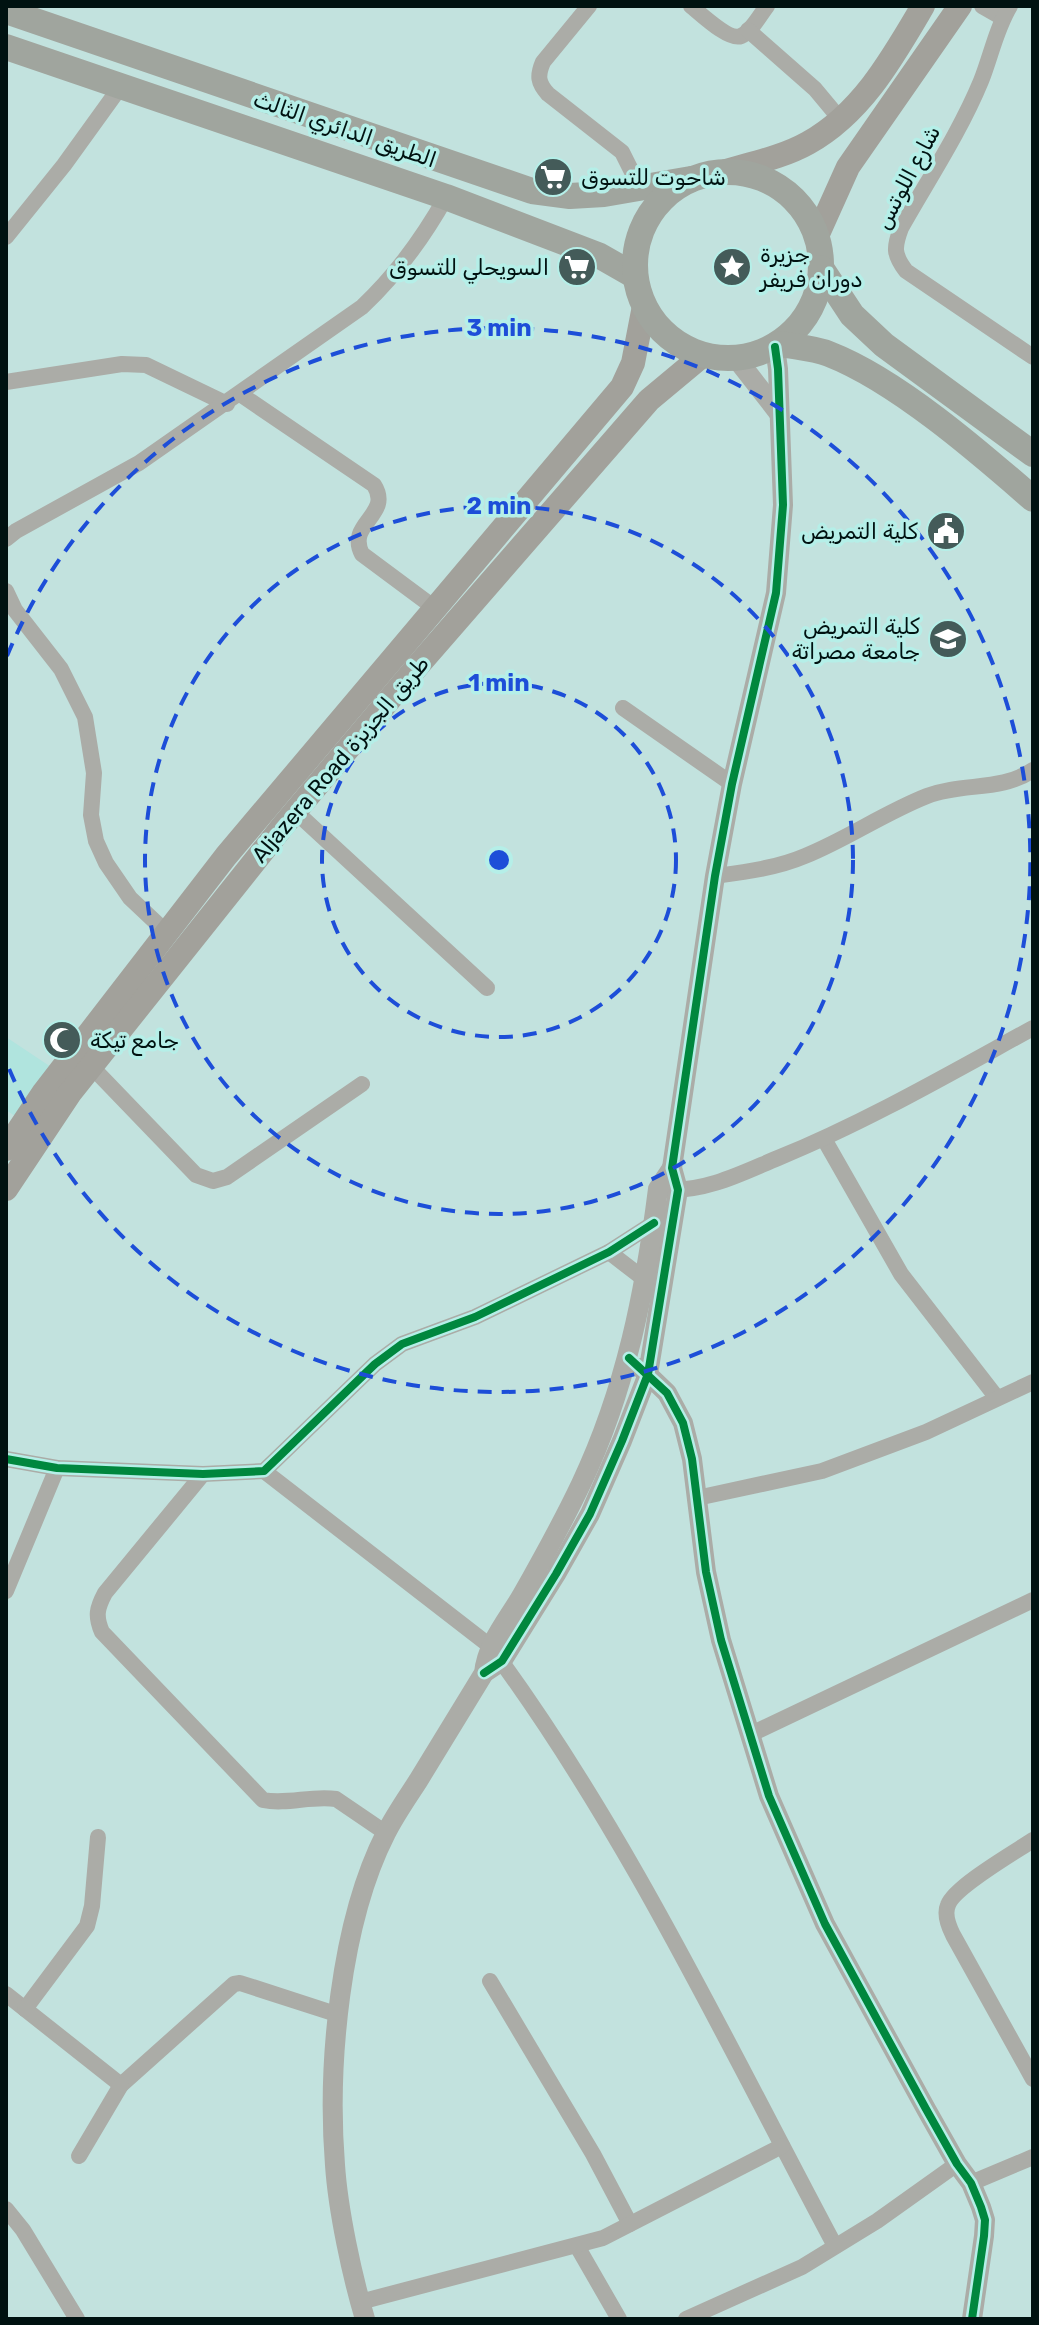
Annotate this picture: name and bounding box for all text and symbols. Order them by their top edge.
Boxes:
street label: الطريق الدائري الثالث [249,85,440,175]
street label: شارع اللوتس [869,121,948,235]
supermarket icon: شاحوت للتسوق [532,156,574,198]
place label: شاحوت للتسوق [581,164,726,191]
place label: جزيرة دوران فريفر [758,241,863,293]
supermarket icon: السويحلي للتسوق [556,246,598,288]
place icon: جزيرة دوران فريفر [711,246,753,288]
place label: السويحلي للتسوق [389,254,549,284]
text: 3 min [466,314,532,342]
text: 2 min [467,492,532,520]
public building icon: كلية التمريض [925,510,967,552]
place label: كلية التمريض [801,518,918,545]
place label: كلية التمريض جامعة مصراتة [792,613,920,665]
school or university icon: كلية التمريض جامعة مصراتة [927,618,969,660]
street label: Aljazera Road طريق الجزيزة [246,650,435,868]
text: 1 min [468,669,530,697]
centre of rings [485,846,513,874]
mosque icon: جامع تيكة [41,1019,83,1061]
place label: جامع تيكة [90,1027,179,1057]

